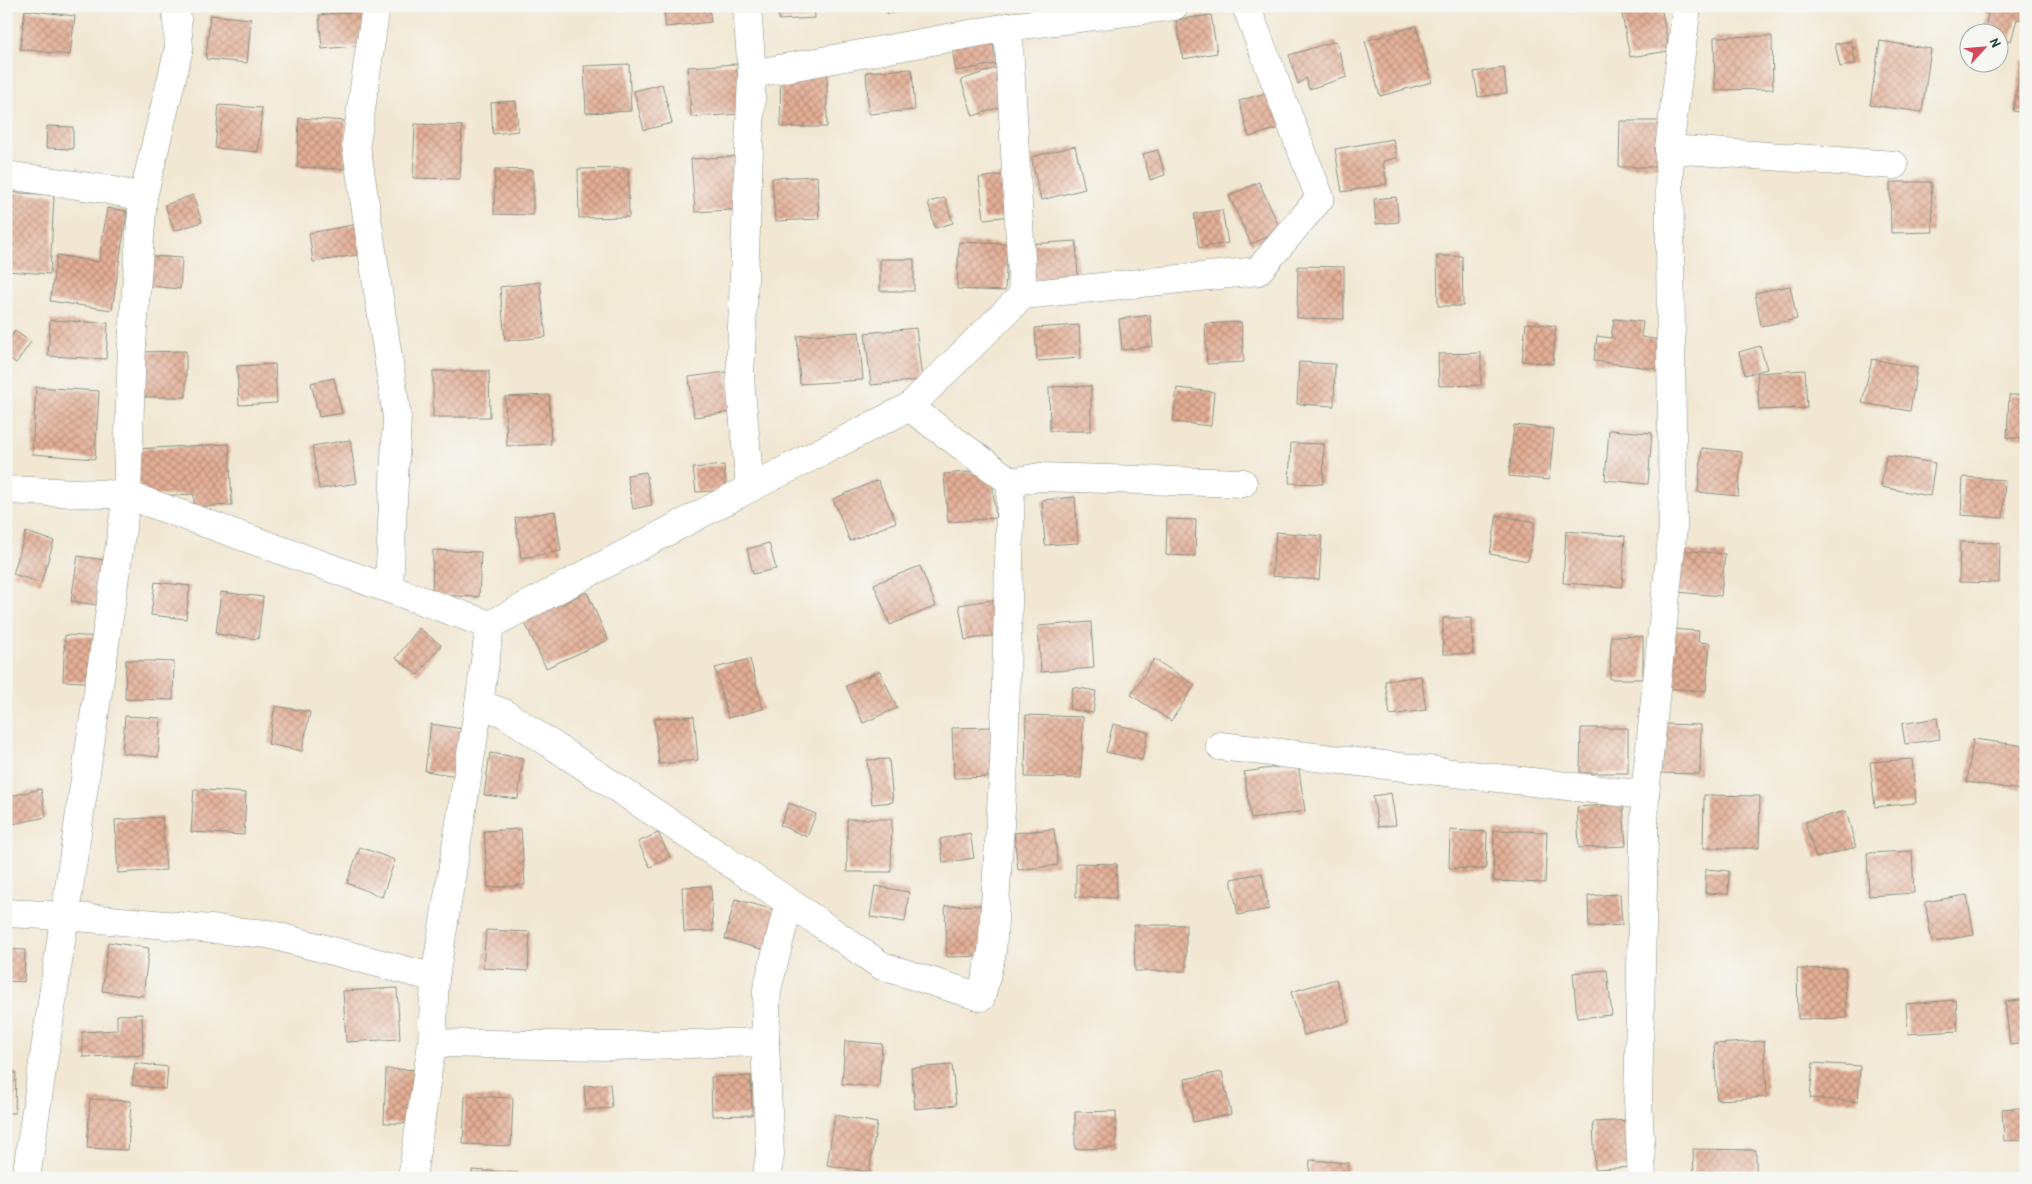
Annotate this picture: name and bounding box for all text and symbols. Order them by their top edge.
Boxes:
north arrow [1960,22,2010,72]
text: N [1986,35,2007,50]

